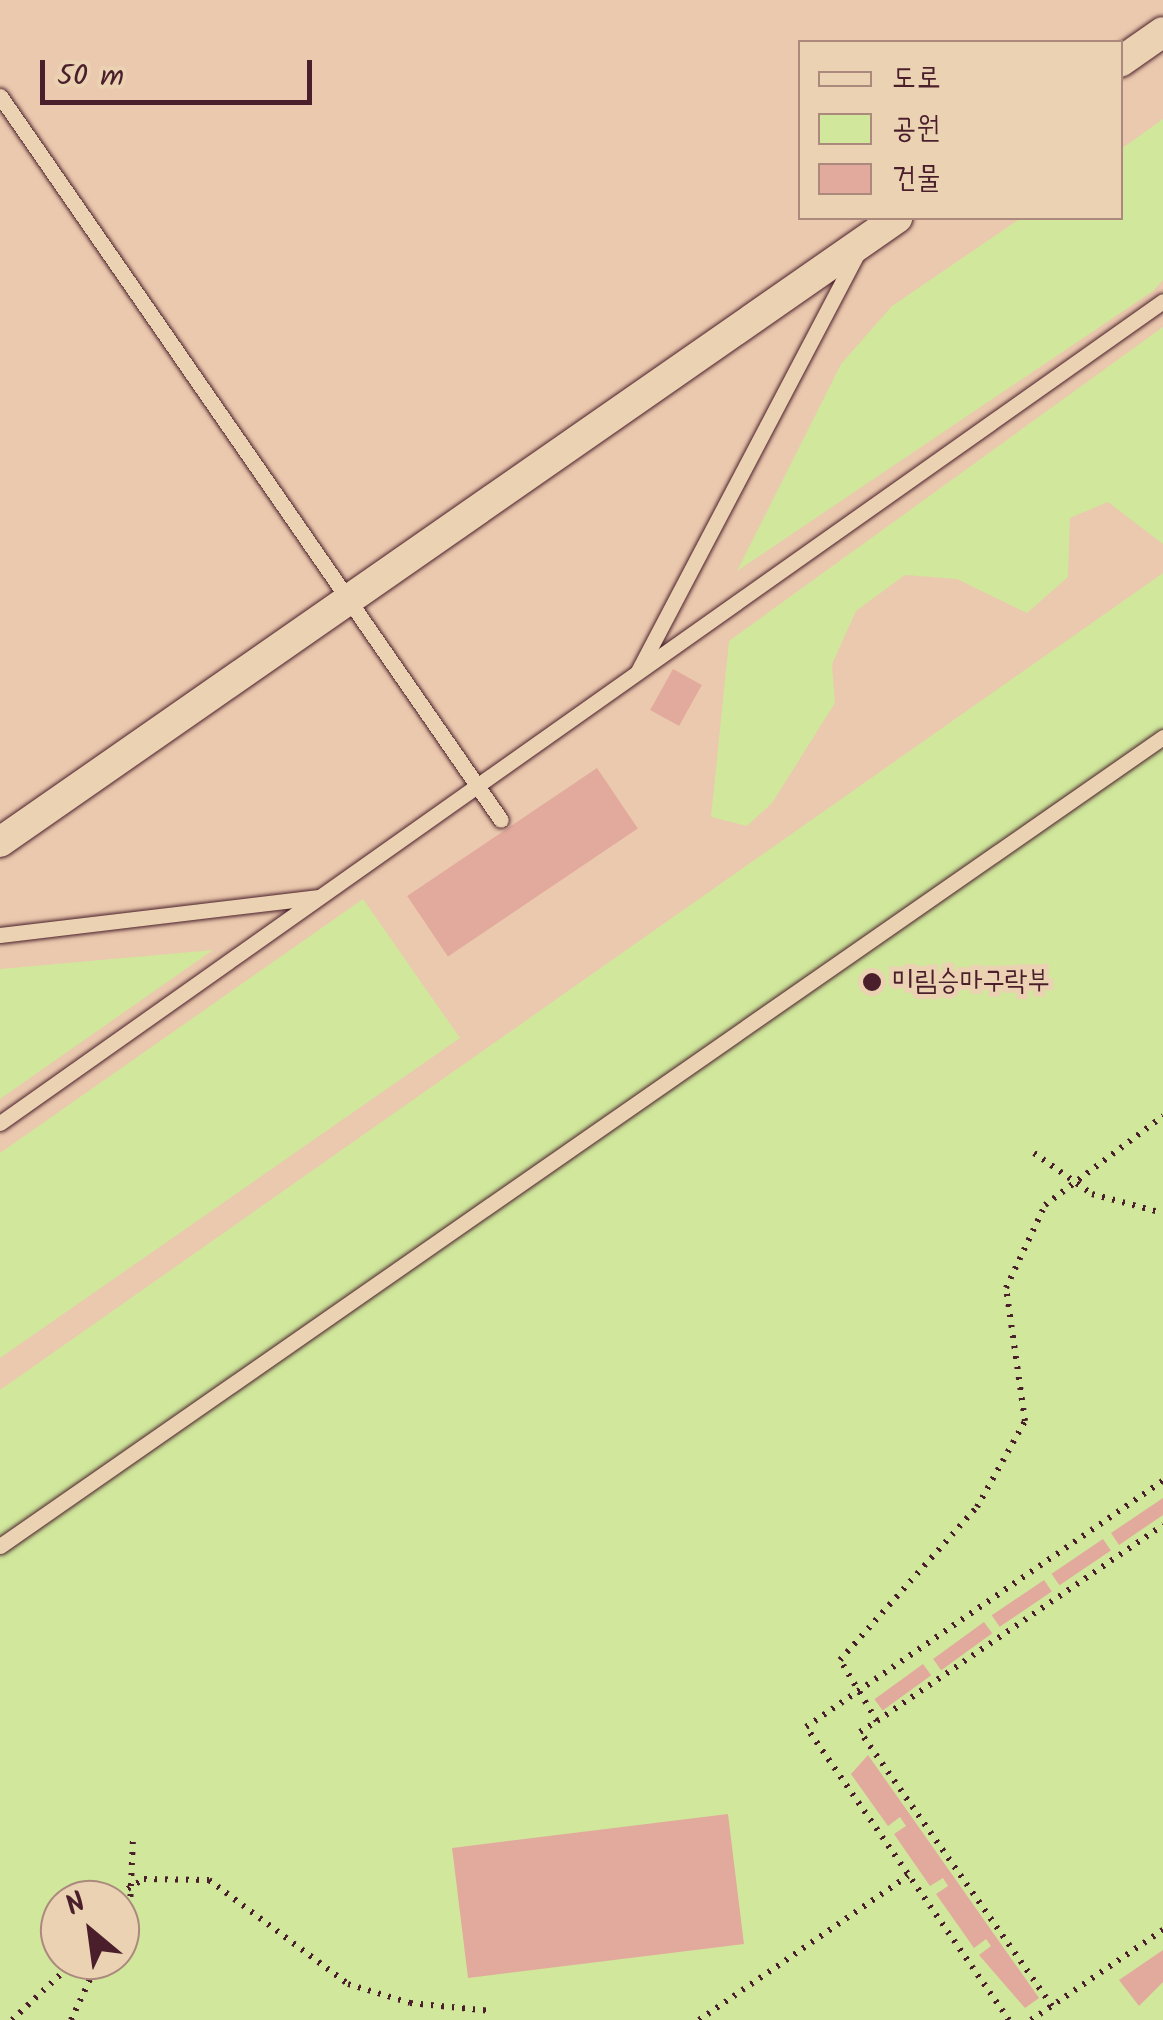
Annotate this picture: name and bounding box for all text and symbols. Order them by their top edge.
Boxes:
scale bar [45,40,318,102]
legend [798,40,1123,220]
text: 50 m [57,53,124,101]
text: 도로 [892,55,940,103]
text: 공원 [892,105,940,153]
text: 건물 [892,155,940,203]
place label: 미림승마구락부 [892,965,1050,999]
marker: 미림승마구락부 [861,971,883,993]
north arrow [40,1880,140,1980]
text: N [58,1881,95,1929]

